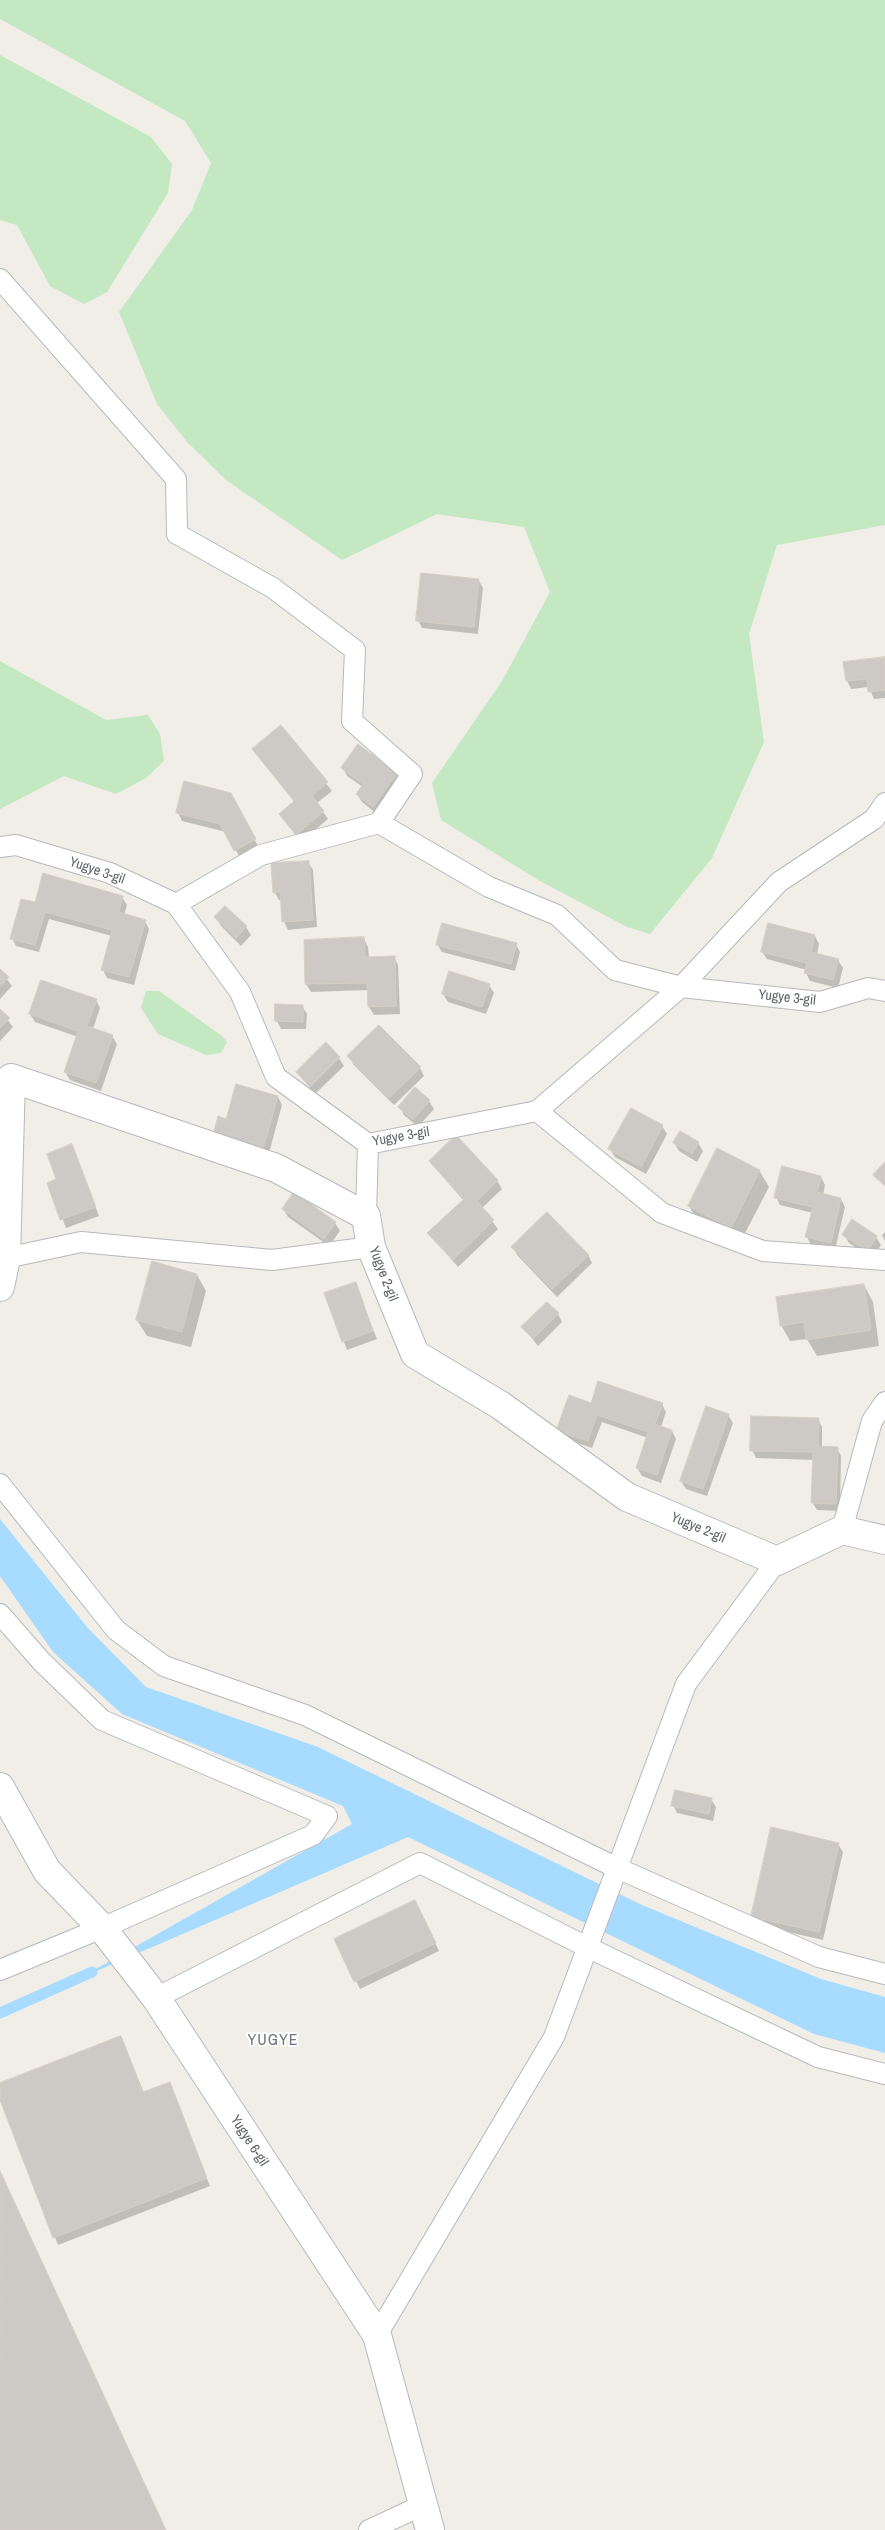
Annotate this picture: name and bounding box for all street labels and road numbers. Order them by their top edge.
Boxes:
street label: Yugye 3-gil [67,854,127,888]
street label: Yugye 3-gil [758,987,816,1009]
street label: Yugye 3-gil [371,1124,431,1150]
street label: Yugye 2-gil [365,1244,401,1304]
street label: Yugye 2-gil [668,1509,728,1547]
street label: Yugye 6-gil [226,2112,272,2170]

